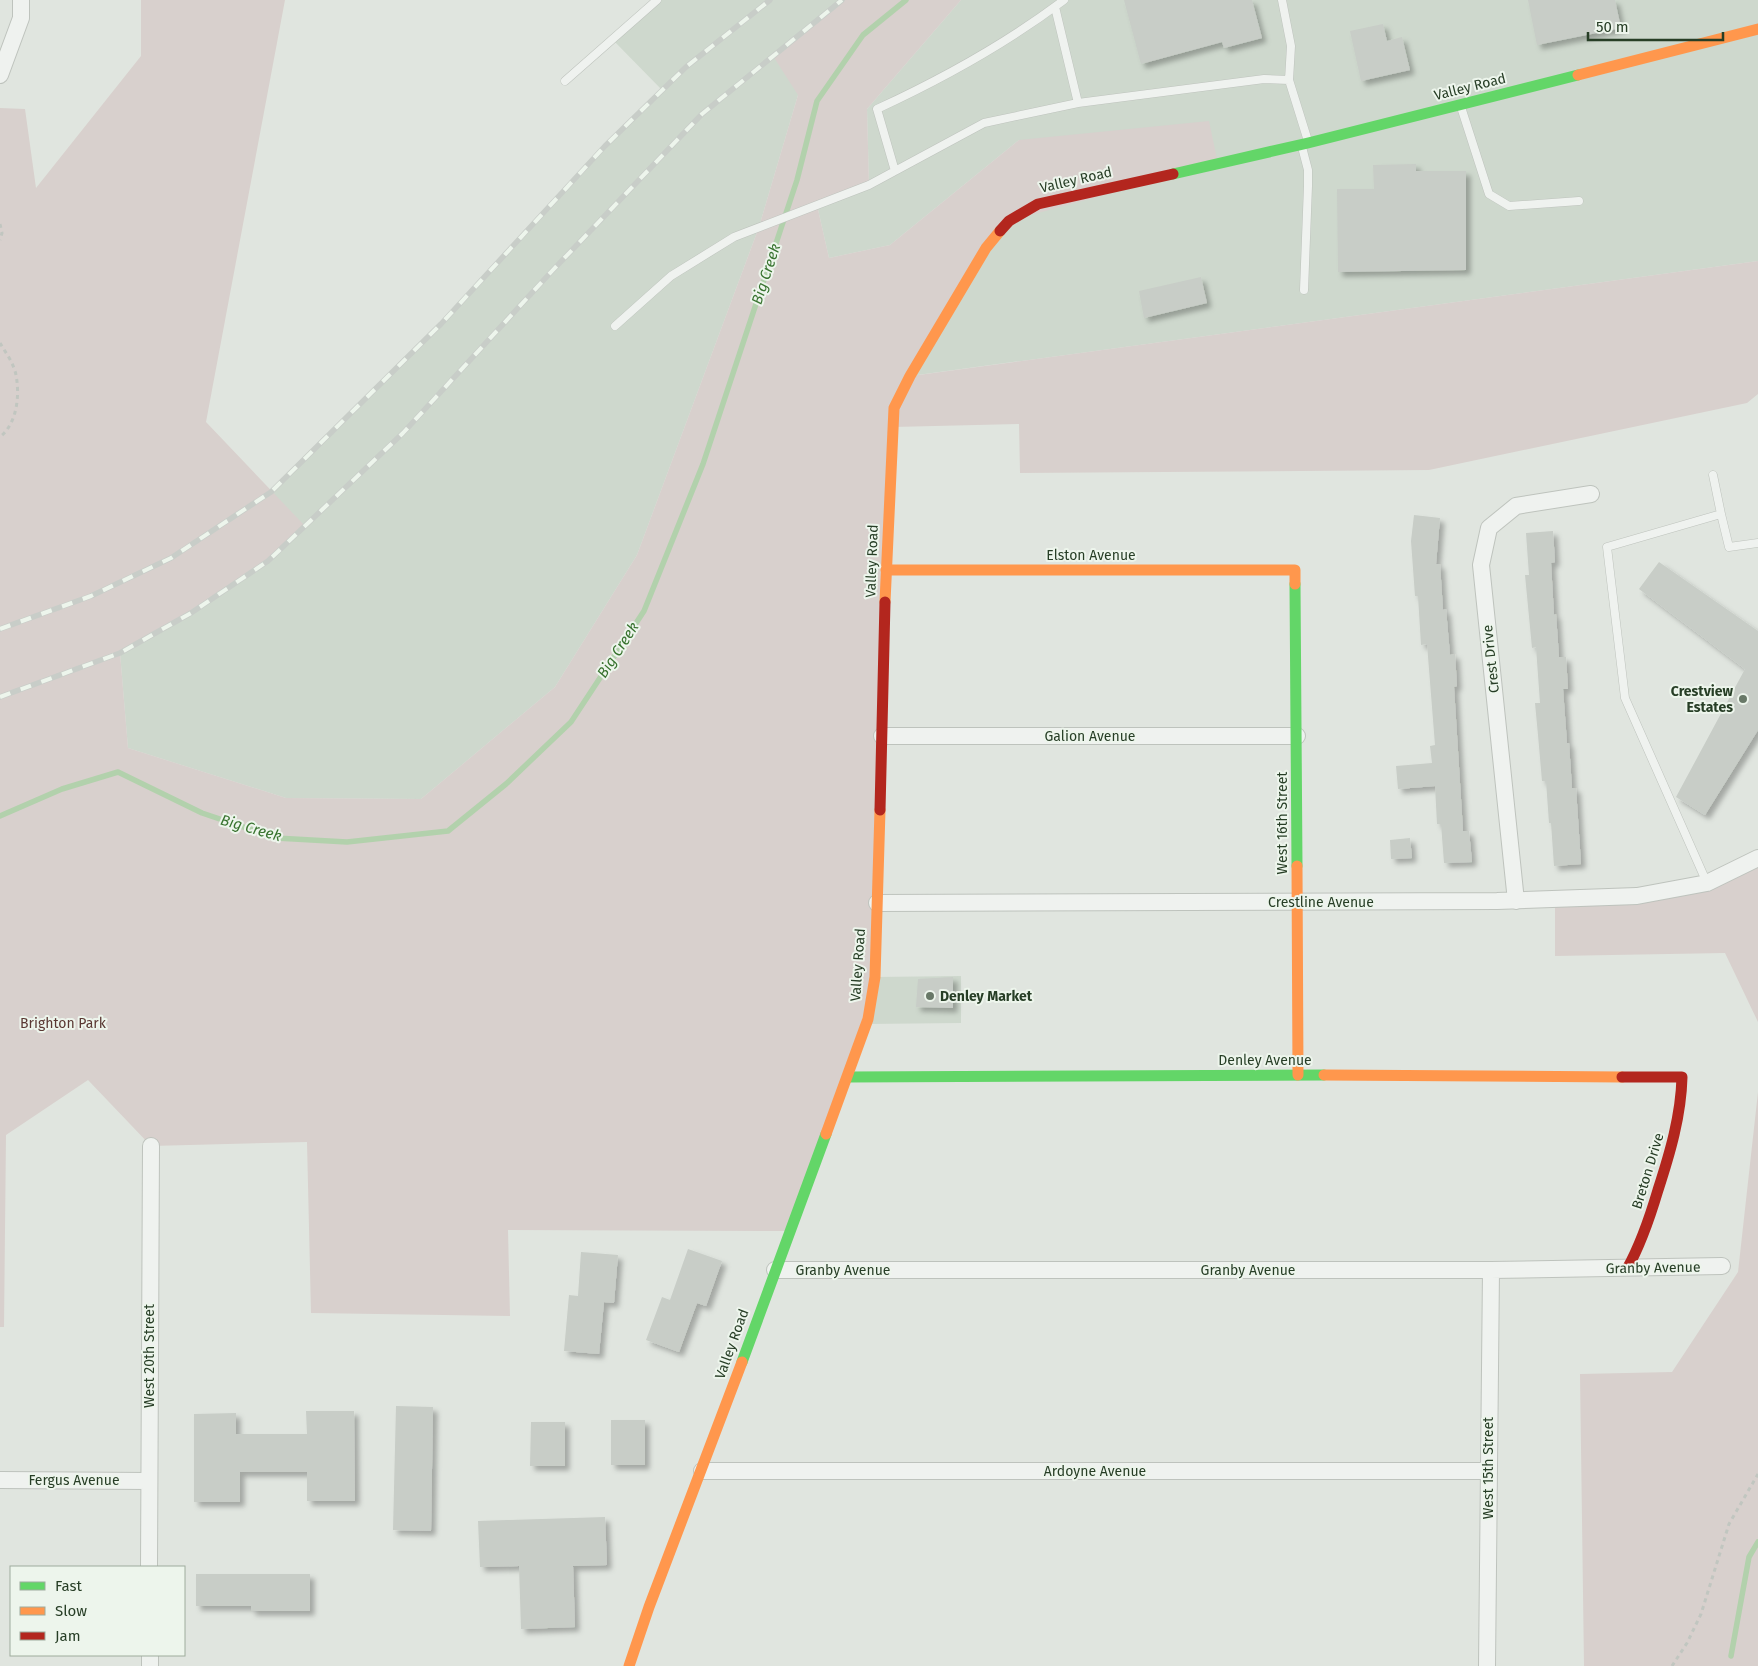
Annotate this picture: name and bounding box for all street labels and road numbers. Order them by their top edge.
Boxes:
street label: Valley Road [1432,70,1508,104]
street label: Valley Road [1038,163,1114,197]
street label: Valley Road [862,524,882,598]
street label: Elston Avenue [1046,547,1136,564]
street label: Crest Drive [1479,624,1503,694]
street label: Galion Avenue [1045,728,1135,745]
street label: West 16th Street [1274,771,1291,874]
street label: Crestline Avenue [1268,894,1374,911]
street label: Valley Road [847,928,869,1002]
street label: Denley Avenue [1218,1052,1312,1069]
street label: Breton Drive [1628,1131,1668,1211]
street label: Granby Avenue [1605,1259,1701,1277]
street label: Granby Avenue [796,1262,890,1279]
street label: Granby Avenue [1201,1262,1295,1279]
street label: West 20th Street [141,1303,158,1408]
street label: Valley Road [711,1307,753,1381]
street label: West 15th Street [1480,1416,1497,1519]
street label: Ardoyne Avenue [1044,1463,1146,1480]
street label: Fergus Avenue [28,1472,120,1489]

